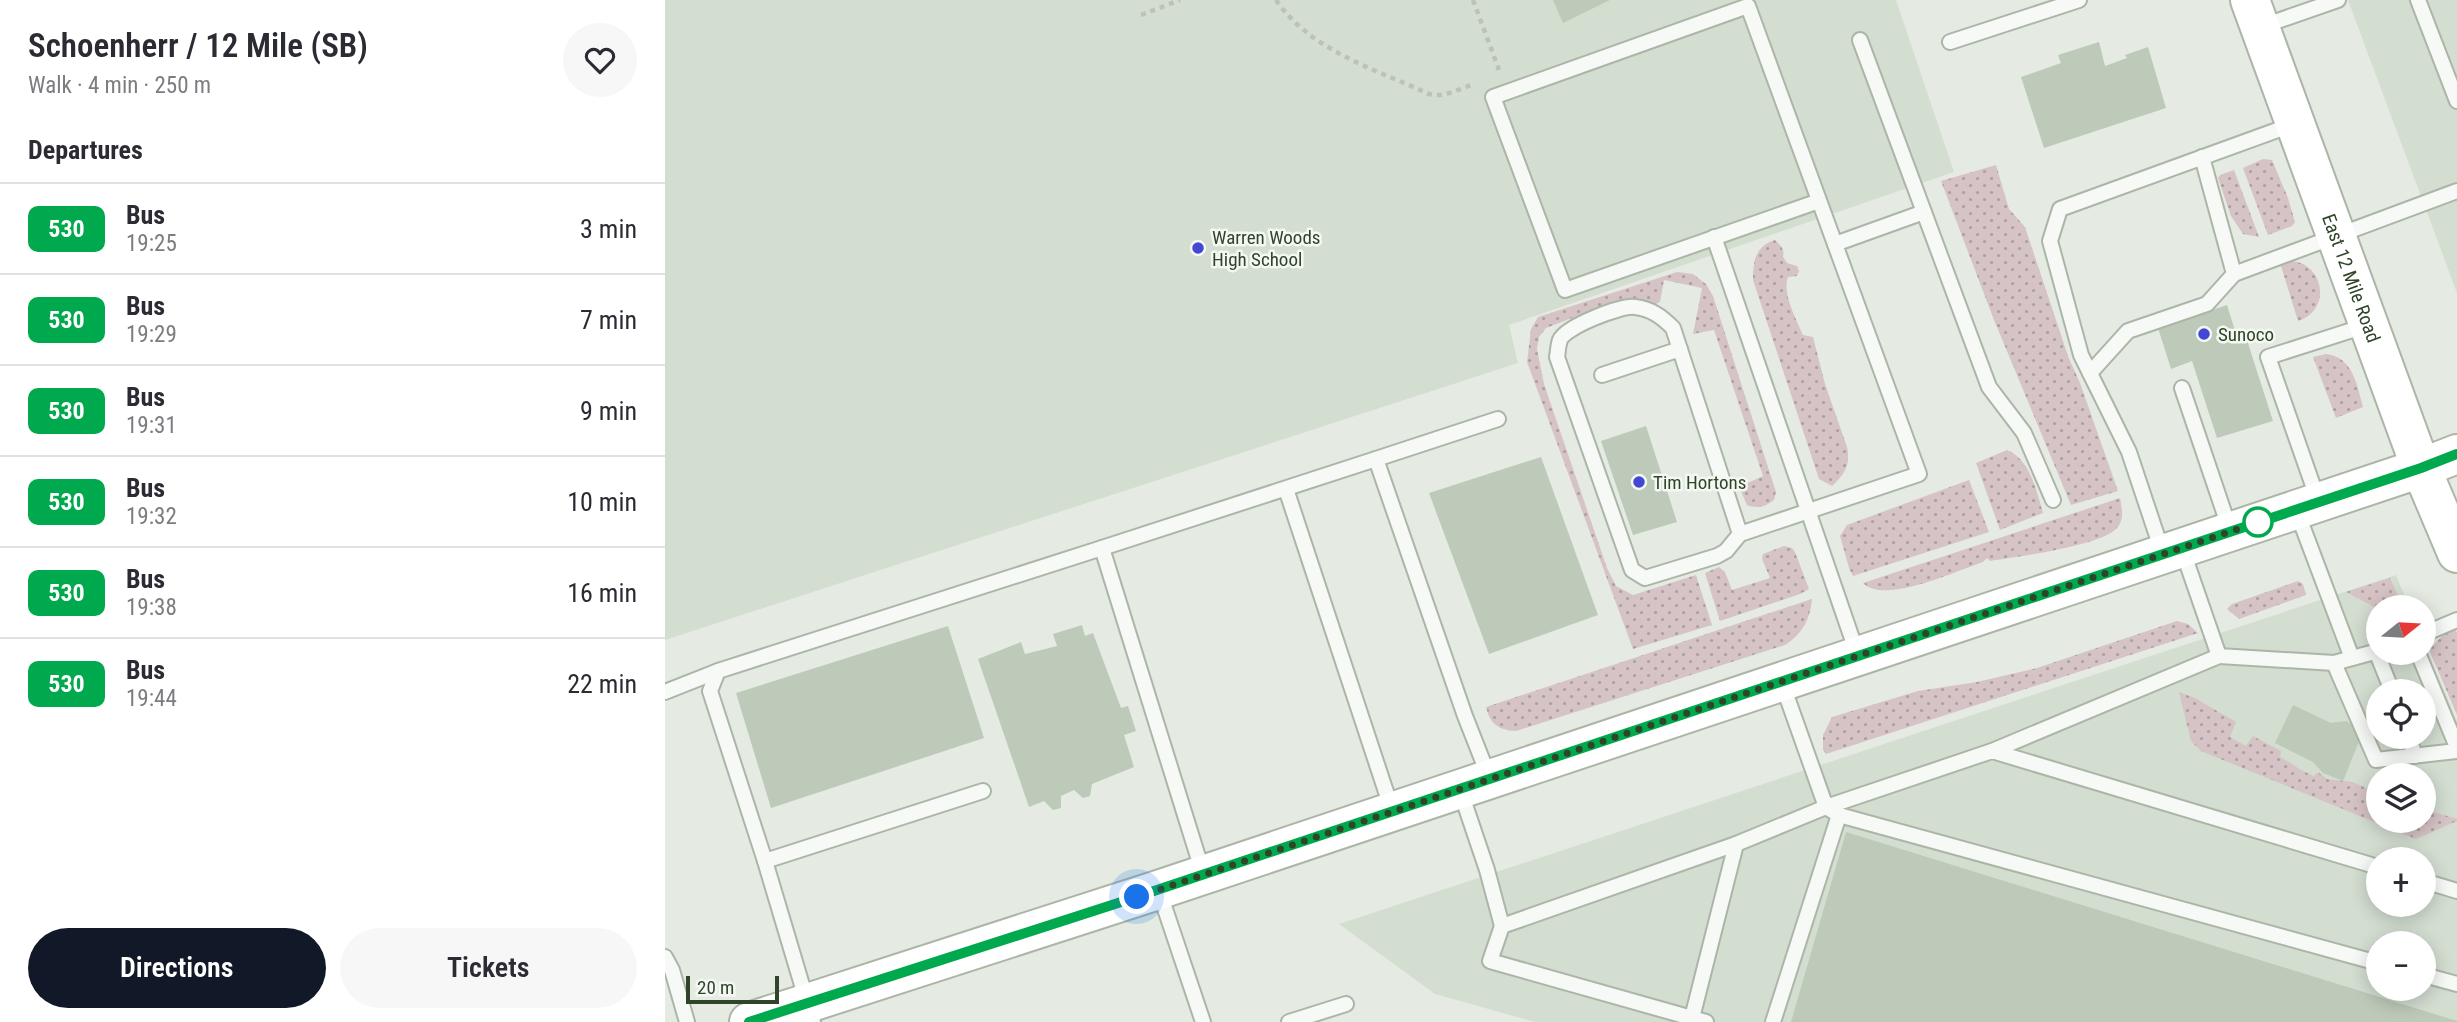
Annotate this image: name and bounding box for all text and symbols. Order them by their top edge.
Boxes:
button: heart [563,23,637,97]
text: Schoenherr / 12 Mile (SB) [28,26,368,65]
text: Walk · 4 min · 250 m [28,72,211,99]
text: Departures [28,135,143,165]
text: Bus [126,200,165,230]
street label: East 12 Mile Road [2318,211,2386,345]
text: 3 min [580,214,637,244]
text: 530 [48,215,85,243]
place label: Warren Woods High School [1212,226,1321,271]
text: 19:25 [126,230,177,257]
marker: Warren Woods High School [1190,240,1206,256]
text: Bus [126,291,165,321]
text: 7 min [580,305,637,335]
text: 530 [48,306,85,334]
text: 19:29 [126,321,177,348]
place label: Sunoco [2218,323,2274,346]
marker: Sunoco [2196,326,2212,342]
text: Bus [126,382,165,412]
text: 9 min [580,396,637,426]
text: 530 [48,397,85,425]
text: 19:31 [126,412,177,439]
place label: Tim Hortons [1653,471,1746,494]
text: Bus [126,473,165,503]
marker: Tim Hortons [1631,474,1647,490]
text: 10 min [567,487,637,517]
text: 530 [48,488,85,516]
text: 19:32 [126,503,177,530]
unlabelled marker [2243,507,2273,537]
text: Bus [126,564,165,594]
text: 16 min [567,578,637,608]
text: 530 [48,579,85,607]
text: 19:38 [126,594,177,621]
north arrow [2366,595,2436,665]
map controls [2366,595,2436,1001]
text: Bus [126,655,165,685]
text: 22 min [567,669,637,699]
text: 530 [48,670,85,698]
button: locate [2366,679,2436,749]
text: 19:44 [126,685,177,712]
button: layers [2366,763,2436,833]
button: + [2366,847,2436,917]
your location [1119,879,1154,914]
button: Directions [28,928,326,1008]
button: Tickets [340,928,637,1008]
button: − [2366,931,2436,1001]
scale bar [686,973,779,1005]
text: 20 m [697,976,734,999]

